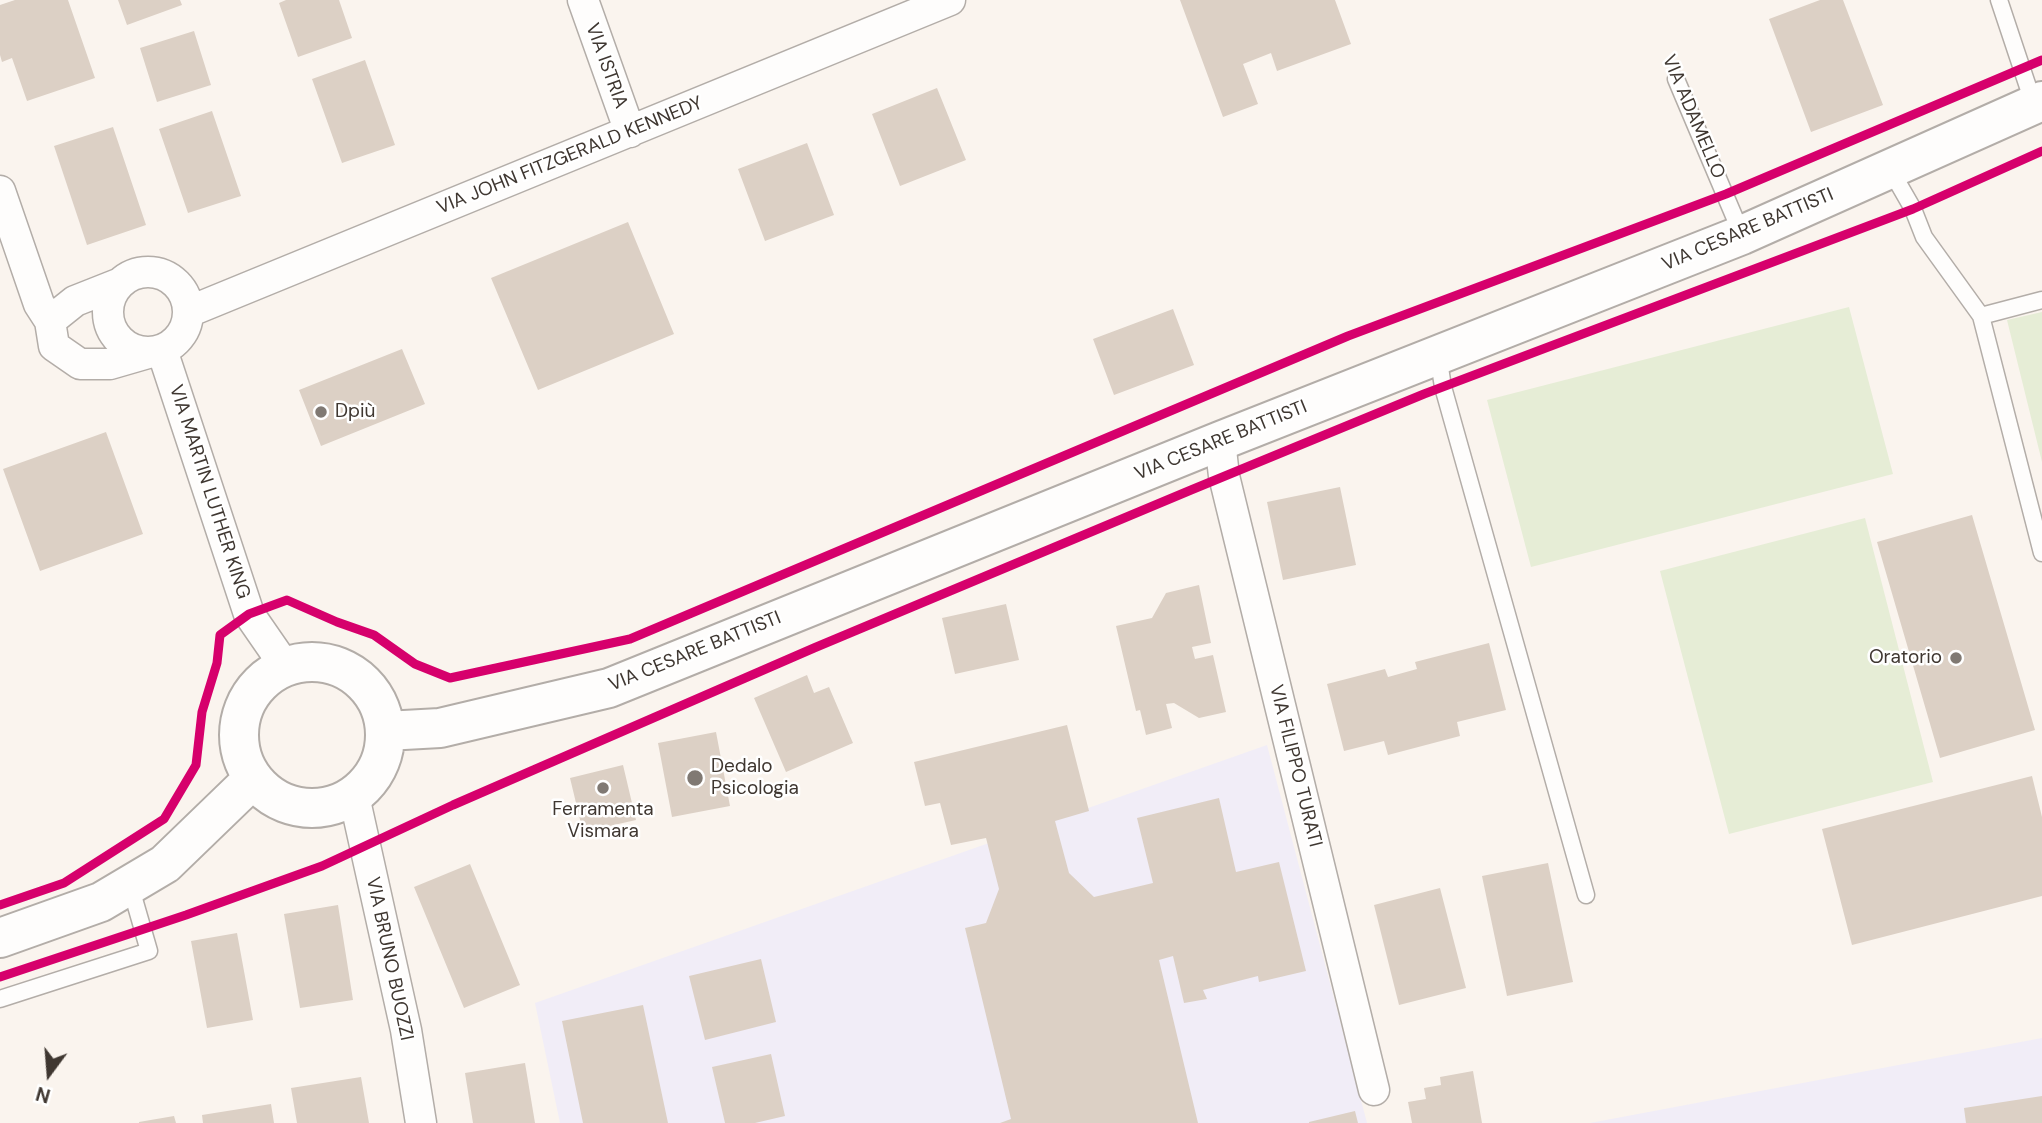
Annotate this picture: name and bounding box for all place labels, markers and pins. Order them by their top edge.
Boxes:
place label: Dpiù [335,401,375,423]
marker: Dpiù [313,404,329,420]
place label: Oratorio [1869,647,1942,669]
marker: Oratorio [1948,650,1964,666]
place label: Dedalo Psicologia [711,756,799,800]
marker: Dedalo Psicologia [685,768,705,788]
marker: Ferramenta Vismara [595,780,611,796]
place label: Ferramenta Vismara [552,799,654,843]

